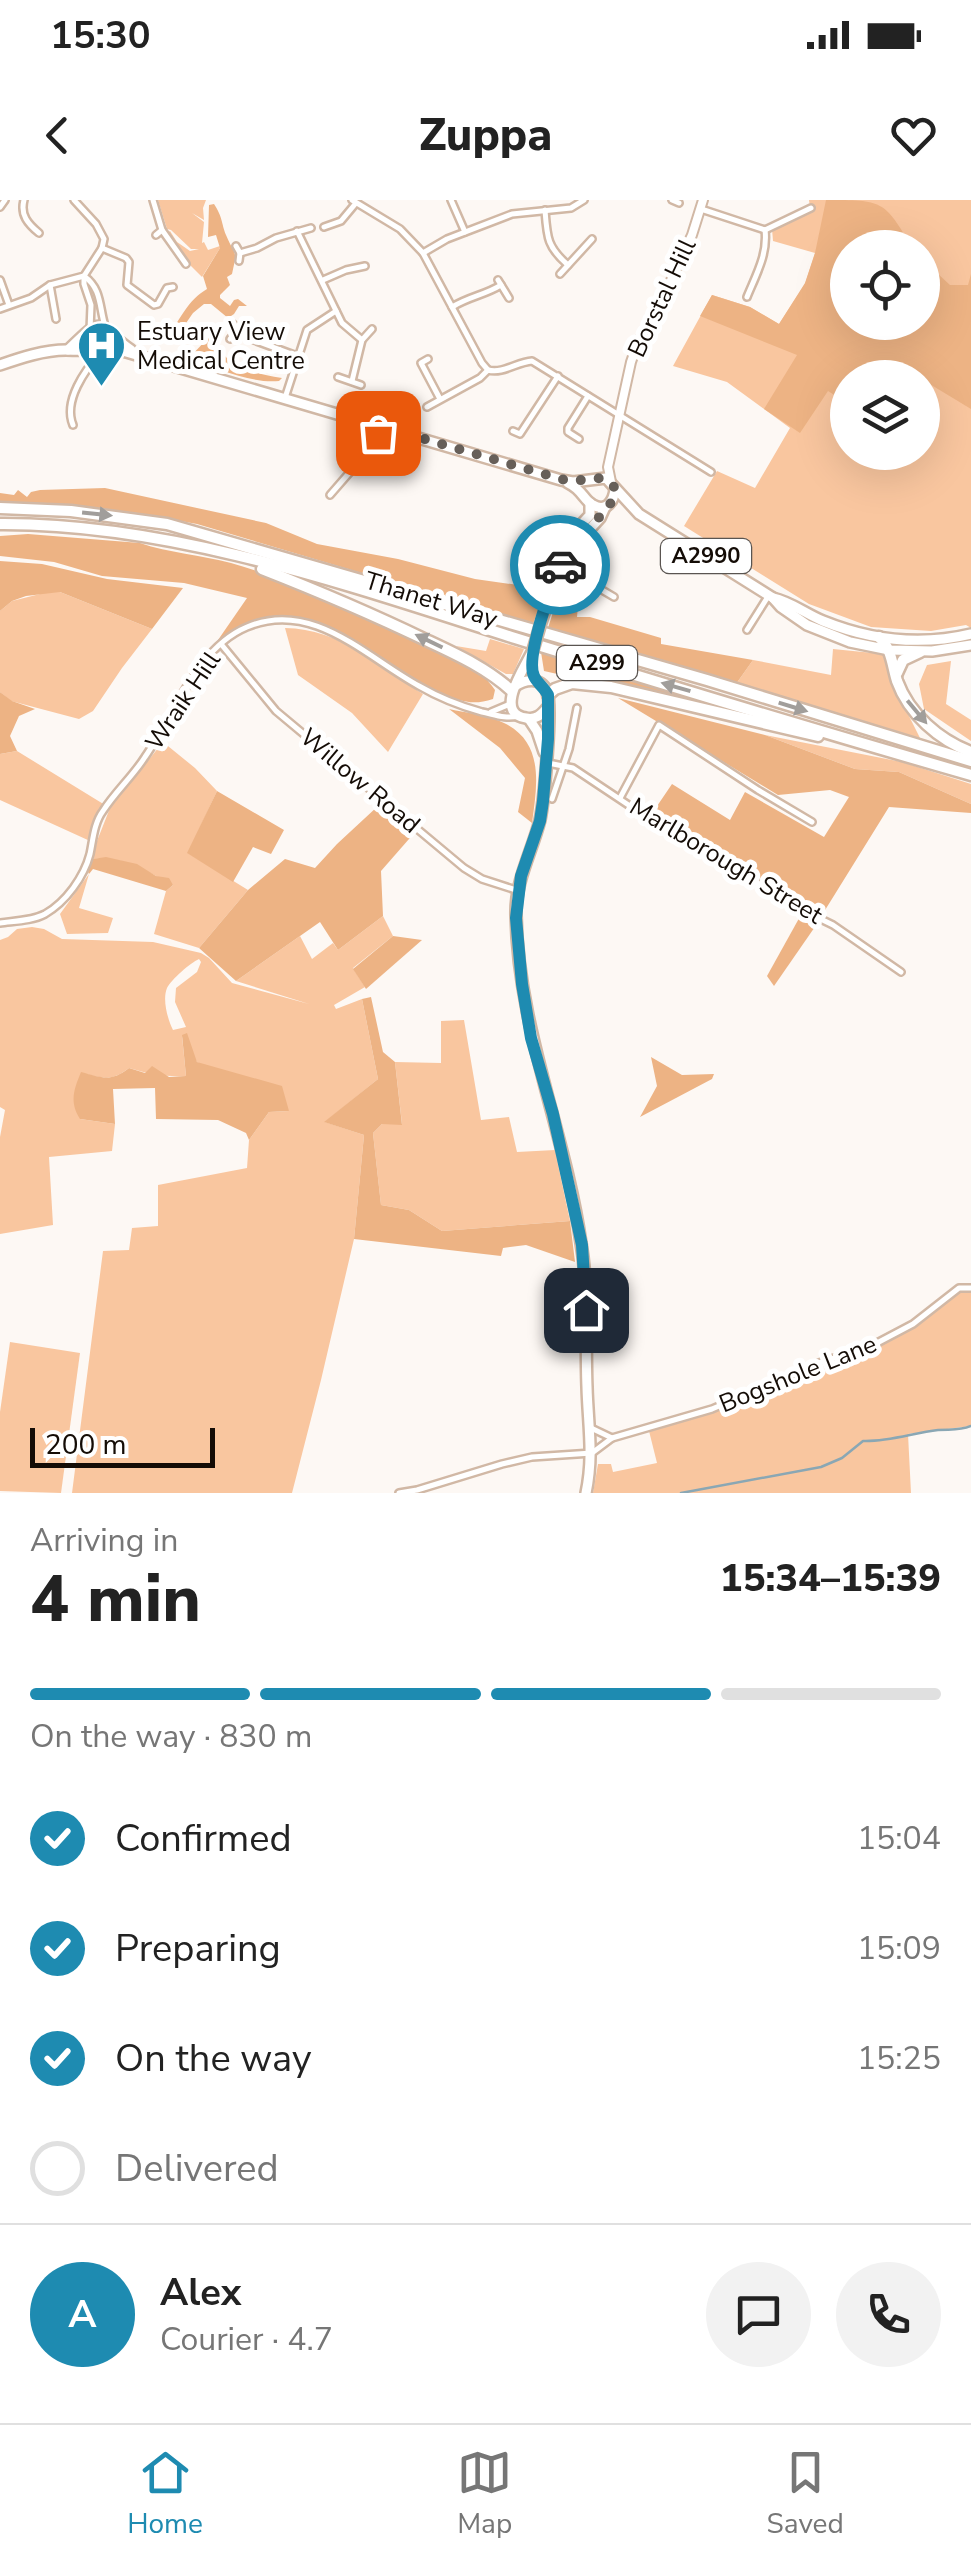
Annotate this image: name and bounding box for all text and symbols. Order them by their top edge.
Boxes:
text: 15:30 [50,10,151,61]
text: Zuppa [419,105,552,166]
icon: back [30,108,85,163]
icon: heart [886,108,941,163]
map controls [830,230,940,470]
button: locate [830,230,940,340]
street label: Borstal Hill [620,233,704,363]
place label: Estuary View Medical Centre [137,315,305,378]
hospital icon: Estuary View Medical Centre [76,320,128,388]
button: layers [830,360,940,470]
pin [336,391,421,476]
icon: bag [351,406,406,461]
one-way arrow [82,506,114,522]
courier [510,515,610,615]
icon: car [533,538,588,593]
road number: A2990 [661,539,751,573]
street label: Thanet Way [360,564,502,636]
one-way arrow [414,633,443,650]
street label: Wraik Hill [137,644,229,757]
road number: A299 [557,646,637,680]
one-way arrow [660,679,691,694]
one-way arrow [906,699,927,724]
one-way arrow [779,700,809,715]
street label: Willow Road [293,721,427,841]
street label: Marlborough Street [623,790,829,932]
pin [544,1268,629,1353]
icon: home [559,1283,614,1338]
street label: Bogshole Lane [714,1327,882,1421]
scale bar [30,1423,215,1468]
text: 200 m [45,1426,127,1464]
text: Arriving in [30,1519,178,1562]
text: 15:34–15:39 [720,1553,941,1604]
text: 4 min [30,1555,201,1644]
text: On the way · 830 m [30,1715,312,1758]
icon: check [30,1811,85,1866]
text: Confirmed [115,1813,292,1864]
text: 15:04 [857,1817,941,1860]
icon: check [30,1921,85,1976]
text: Preparing [115,1923,281,1974]
text: 15:09 [857,1927,941,1970]
icon: check [30,2031,85,2086]
text: On the way [115,2033,311,2084]
text: 15:25 [857,2037,941,2080]
text: Delivered [115,2143,279,2194]
button: chat [706,2262,811,2367]
button: phone [836,2262,941,2367]
text: Alex [160,2267,241,2318]
text: A [68,2289,97,2340]
text: Courier · 4.7 [160,2318,333,2361]
tab: Home [127,2445,203,2543]
tab: Map [457,2445,512,2543]
tab: Saved [766,2445,844,2543]

